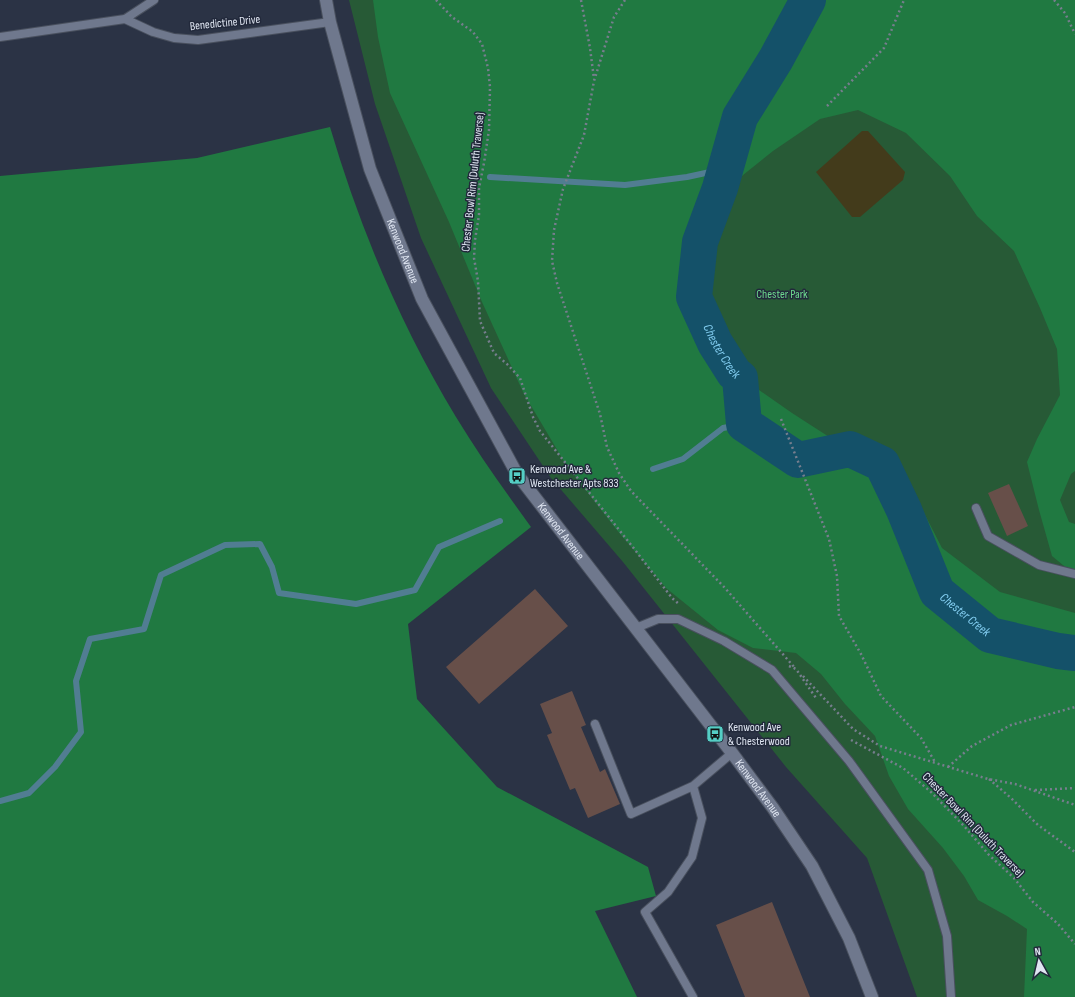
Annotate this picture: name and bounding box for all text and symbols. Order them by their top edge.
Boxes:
street label: Benedictine Drive [189,12,261,34]
street label: Chester Bowl Rim (Duluth Traverse) [458,112,488,252]
street label: Kenwood Avenue [383,217,422,286]
park label: Chester Park [756,287,808,302]
water label: Chester Creek [699,322,744,383]
place label: Kenwood Ave & Westchester Apts 833 [530,462,619,491]
bus stop icon: Kenwood Ave & Westchester Apts 833 [507,466,527,486]
street label: Kenwood Avenue [534,500,588,563]
water label: Chester Creek [936,589,994,641]
place label: Kenwood Ave & Chesterwood [728,720,790,749]
bus stop icon: Kenwood Ave & Chesterwood [705,724,725,744]
street label: Kenwood Avenue [732,756,785,820]
street label: Chester Bowl Rim (Duluth Traverse) [919,769,1027,881]
north arrow [1019,941,1059,981]
text: N [1034,945,1042,958]

